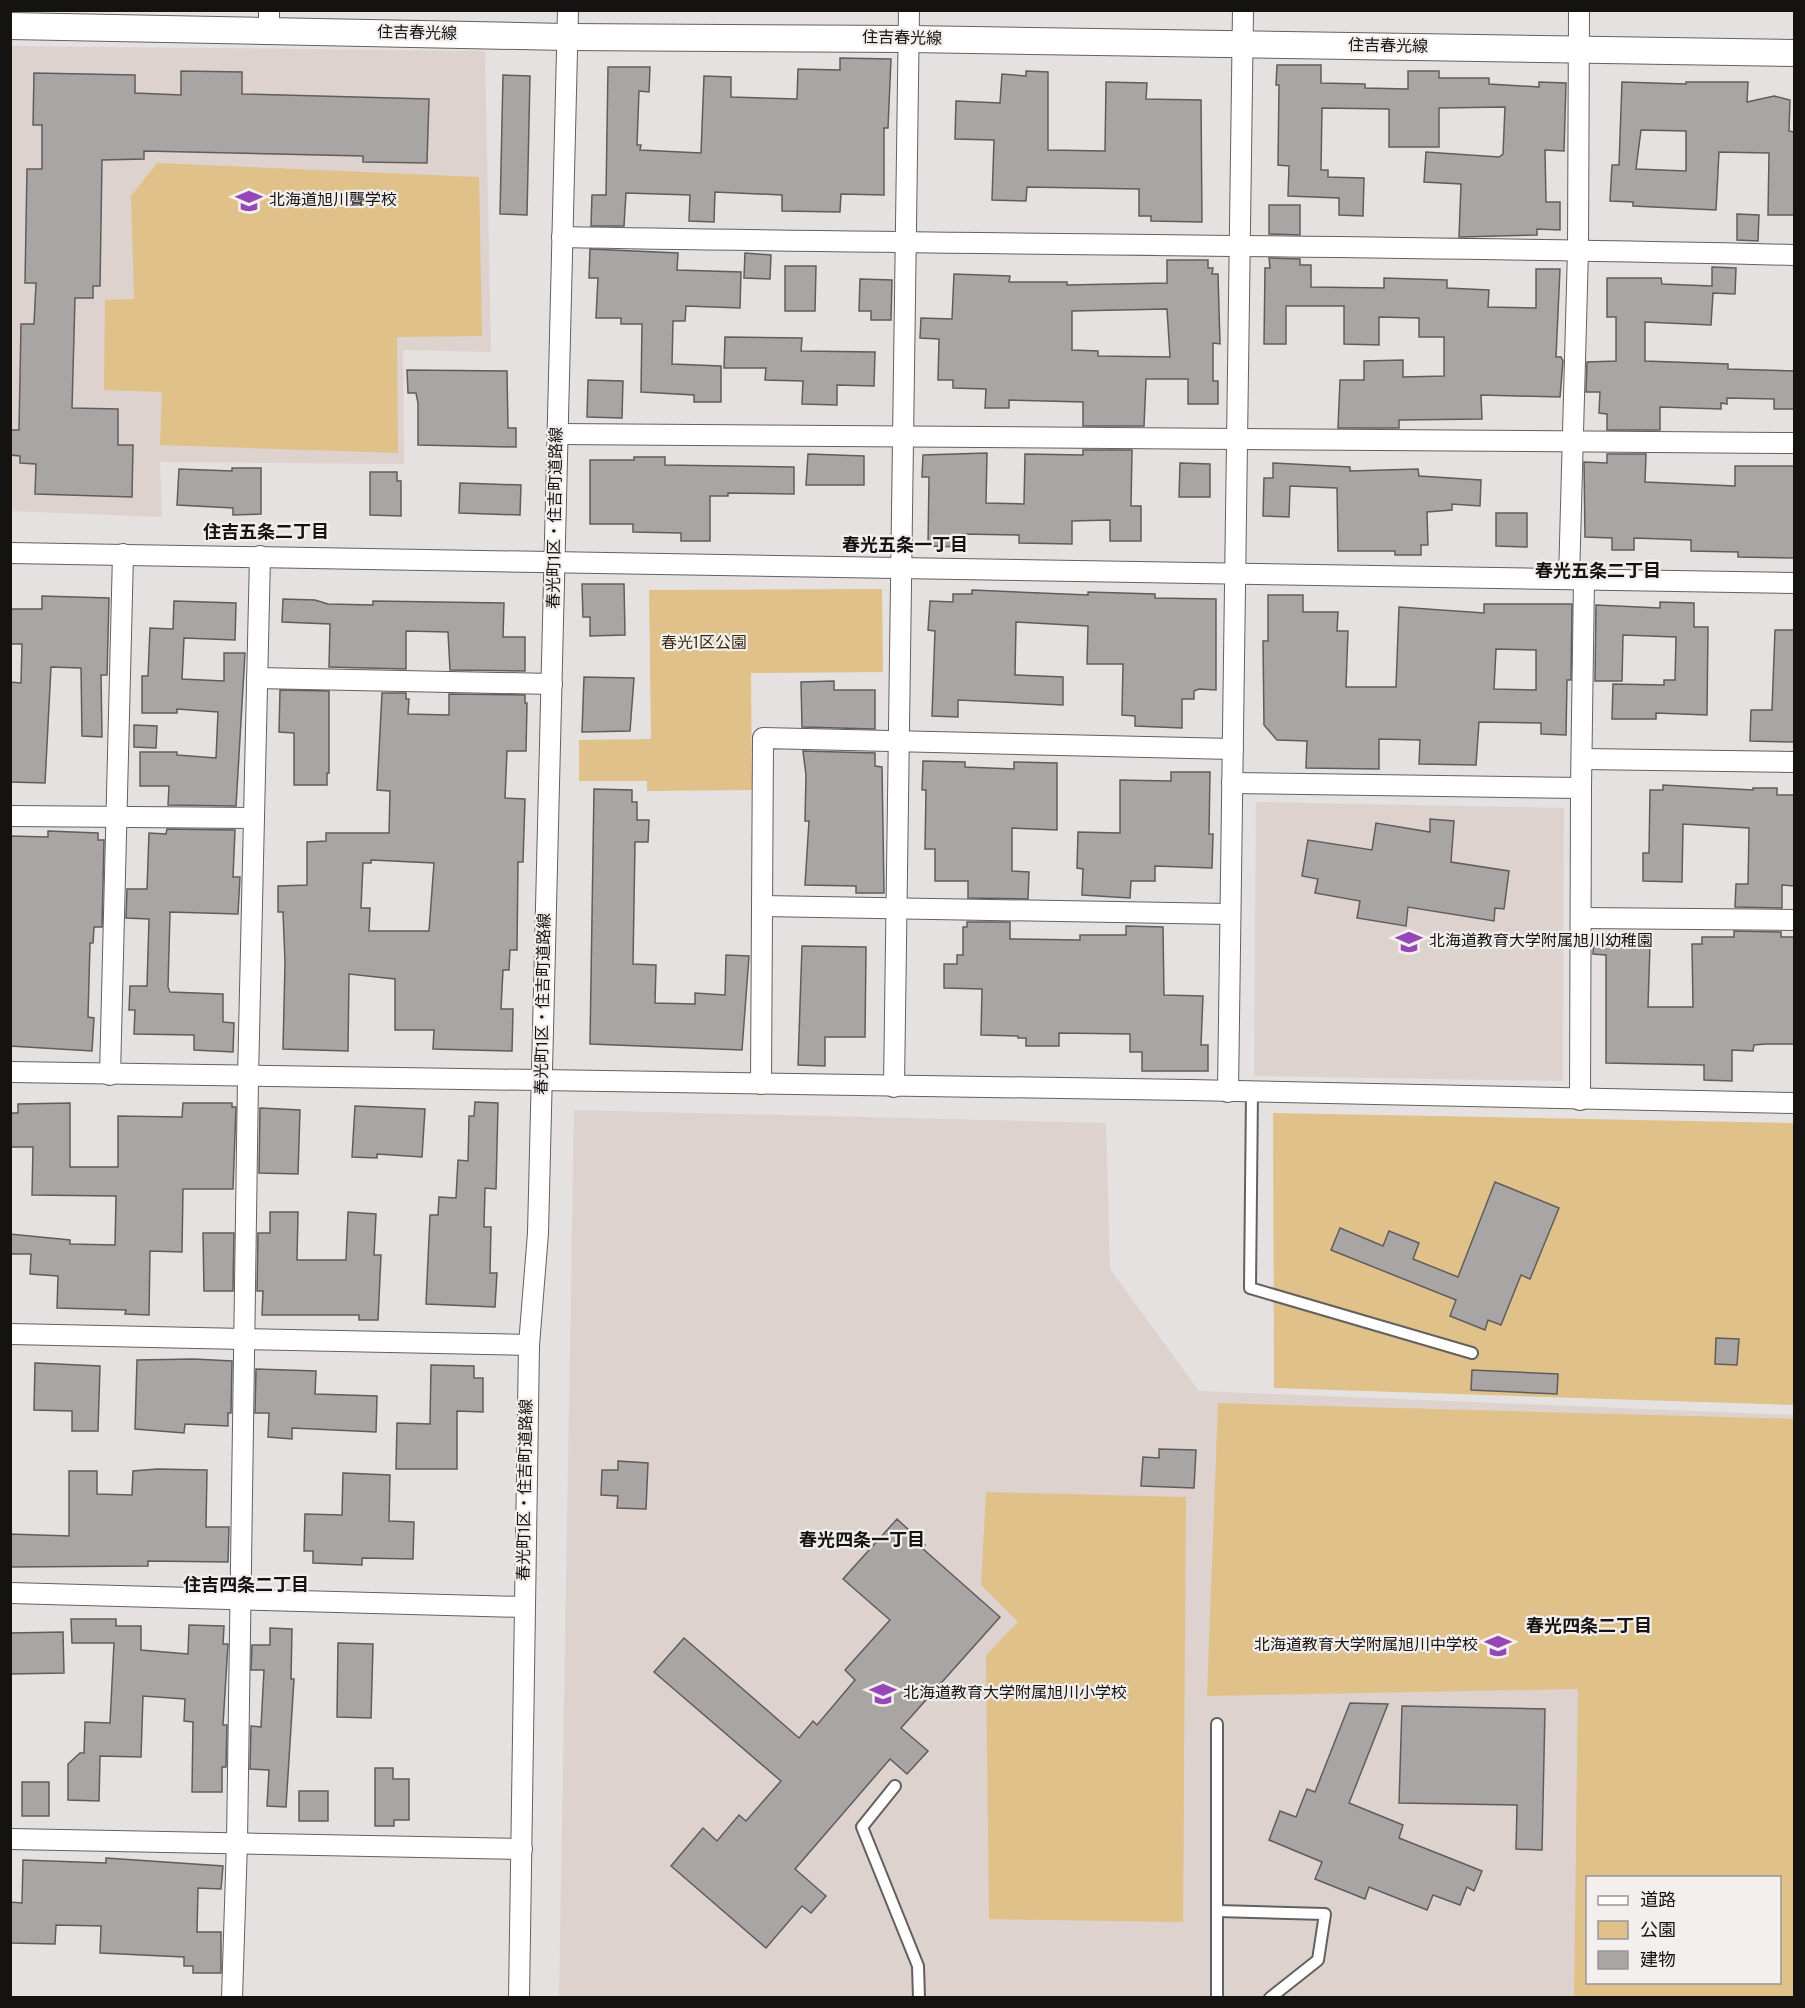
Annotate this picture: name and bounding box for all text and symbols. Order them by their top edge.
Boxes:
street label: 住吉春光線 [377,23,457,45]
street label: 住吉春光線 [862,28,942,50]
street label: 住吉春光線 [1348,36,1428,58]
school or university icon: 北海道旭川聾学校 [234,186,264,216]
place label: 北海道旭川聾学校 [269,191,397,211]
street label: 春光町1区・住吉町道路線 [544,427,568,609]
district label: 住吉五条二丁目 [203,522,329,545]
district label: 春光五条一丁目 [842,535,968,558]
district label: 春光五条二丁目 [1535,561,1661,584]
park label: 春光1区公園 [661,634,747,654]
street label: 春光町1区・住吉町道路線 [532,913,556,1095]
school or university icon: 北海道教育大学附属旭川幼稚園 [1394,927,1424,957]
place label: 北海道教育大学附属旭川幼稚園 [1429,932,1653,952]
street label: 春光町1区・住吉町道路線 [514,1399,538,1581]
district label: 春光四条一丁目 [799,1530,925,1553]
district label: 住吉四条二丁目 [183,1575,309,1598]
district label: 春光四条二丁目 [1526,1616,1652,1639]
school or university icon: 北海道教育大学附属旭川中学校 [1483,1631,1513,1661]
place label: 北海道教育大学附属旭川中学校 [1254,1636,1478,1656]
school or university icon: 北海道教育大学附属旭川小学校 [868,1679,898,1709]
place label: 北海道教育大学附属旭川小学校 [903,1684,1127,1704]
legend [1586,1876,1781,1984]
text: 道路 [1640,1890,1676,1913]
text: 公園 [1640,1920,1676,1943]
text: 建物 [1640,1950,1676,1973]

